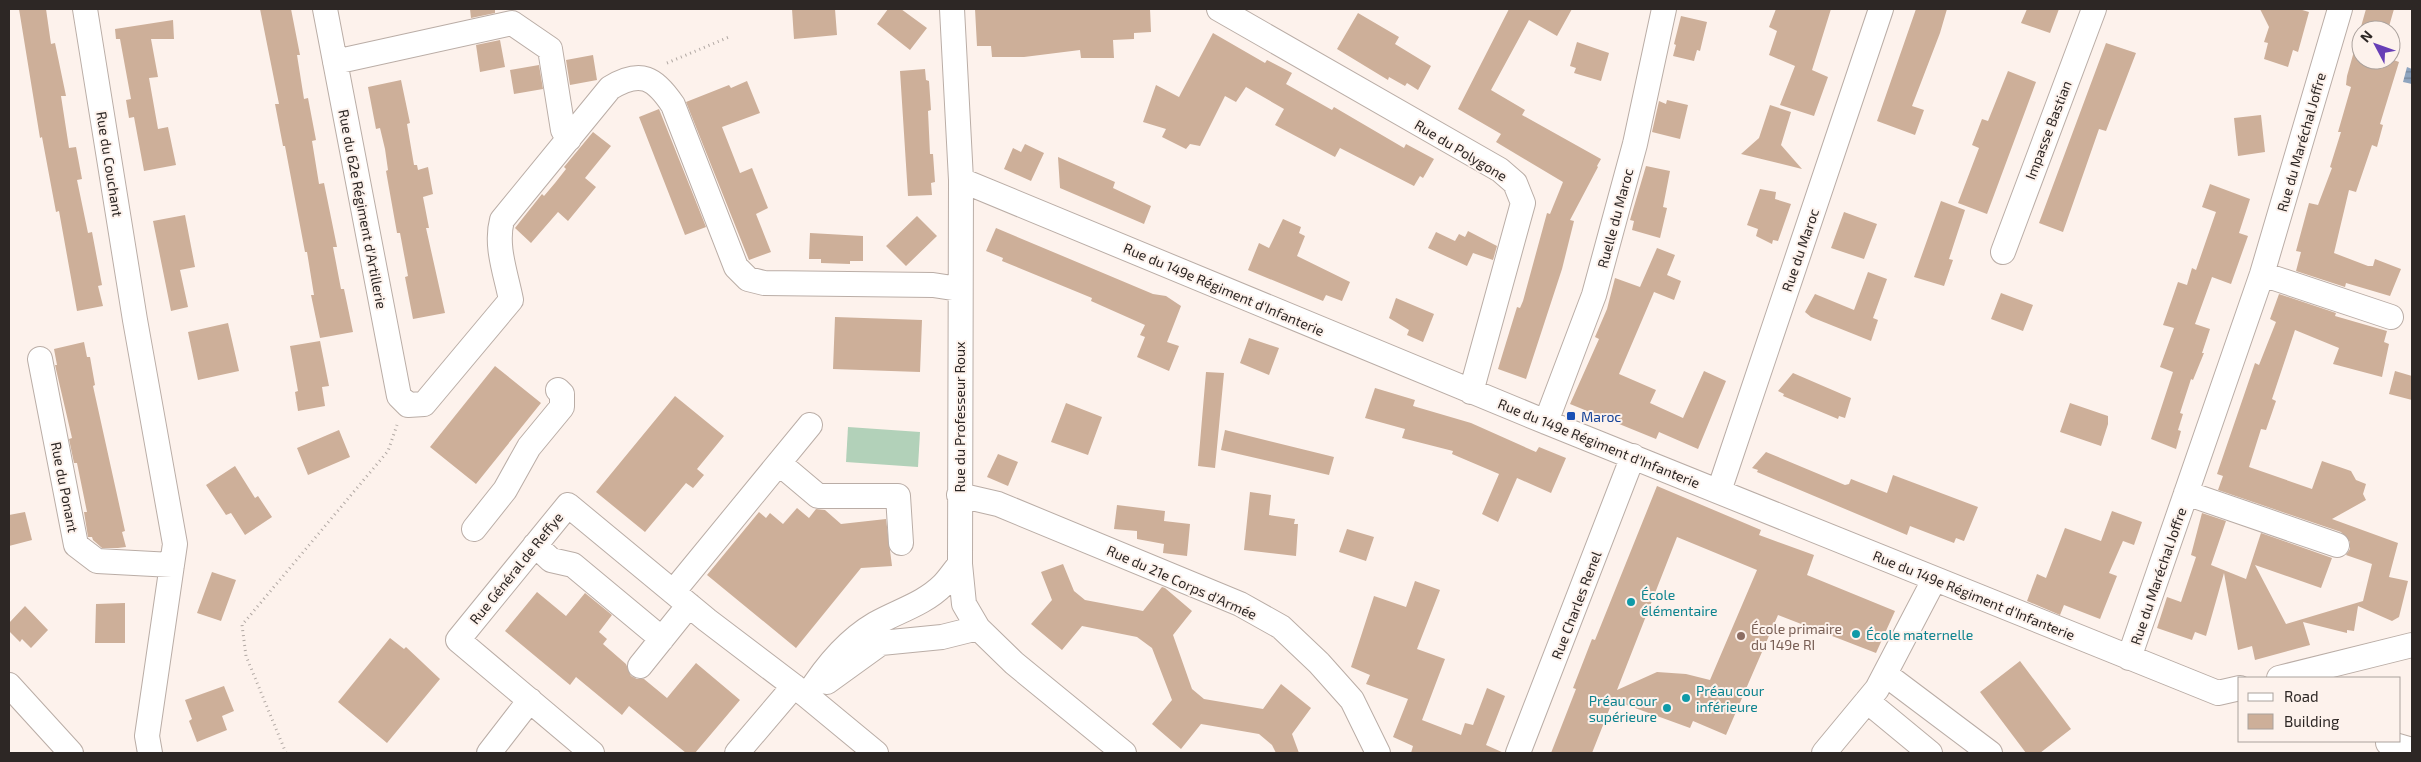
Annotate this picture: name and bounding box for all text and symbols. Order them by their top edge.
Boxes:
north arrow [2351,20,2401,70]
text: N [2356,27,2376,46]
street label: Rue du Maréchal Joffre [2273,70,2329,214]
street label: Impasse Bastian [2021,78,2075,182]
street label: Rue du 62e Régiment d'Artillerie [335,108,391,310]
street label: Rue du Couchant [93,110,127,218]
street label: Rue du Polygone [1412,116,1510,184]
street label: Ruelle du Maroc [1594,166,1637,270]
street label: Rue du Maroc [1778,206,1822,294]
street label: Rue du 149e Régiment d'Infanterie [1121,239,1327,339]
street label: Rue du Professeur Roux [951,341,968,492]
street label: Rue du 149e Régiment d'Infanterie [1496,395,1702,491]
place label: Maroc [1581,408,1621,425]
marker: Maroc [1565,410,1577,422]
street label: Rue du Ponant [48,440,82,534]
street label: Rue du Maréchal Joffre [2126,505,2190,647]
street label: Rue Général de Reffye [466,509,566,627]
street label: Rue du 21e Corps d'Armée [1104,541,1260,623]
street label: Rue du 149e Régiment d'Infanterie [1871,547,2077,643]
street label: Rue Charles Renel [1548,548,1605,662]
place label: École élémentaire [1641,586,1718,619]
marker: École élémentaire [1625,596,1637,608]
place label: École primaire du 149e RI [1751,620,1842,653]
place label: École maternelle [1866,626,1973,643]
marker: École maternelle [1850,628,1862,640]
marker: École primaire du 149e RI [1735,630,1747,642]
legend [2238,677,2401,742]
place label: Préau cour inférieure [1696,682,1765,715]
text: Road [2284,687,2319,705]
place label: Préau cour supérieure [1589,692,1657,725]
marker: Préau cour inférieure [1680,692,1692,704]
marker: Préau cour supérieure [1661,702,1673,714]
text: Building [2284,712,2340,730]

